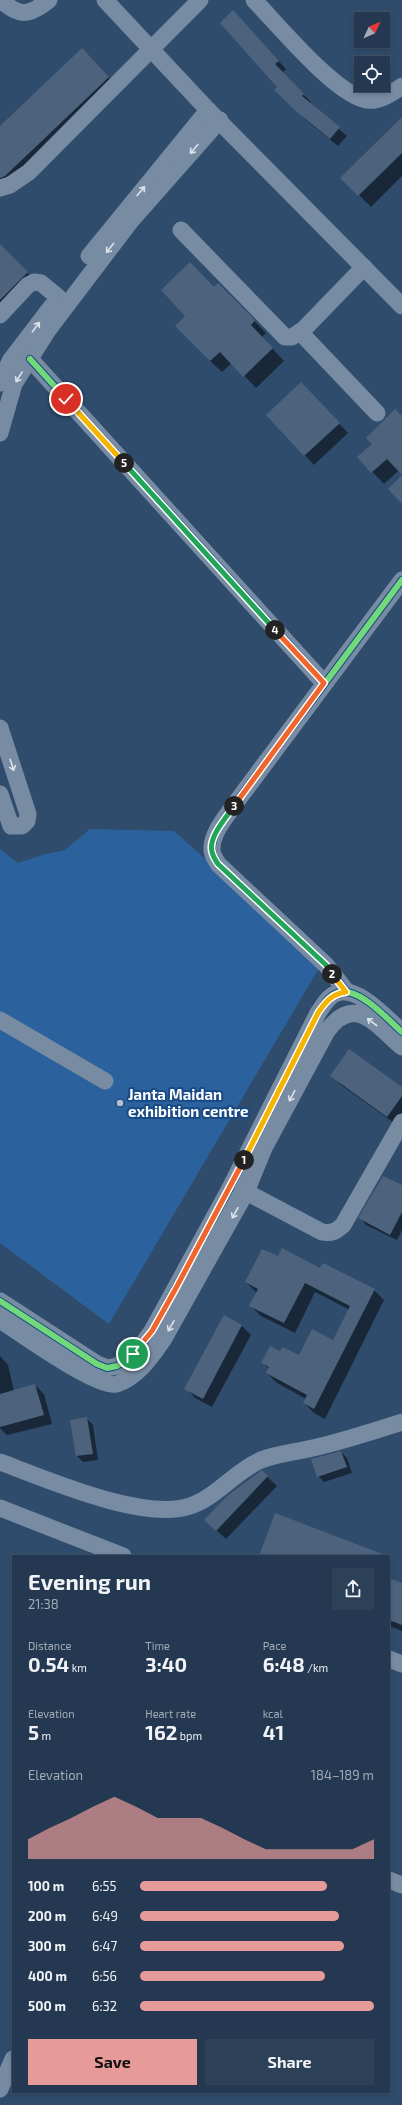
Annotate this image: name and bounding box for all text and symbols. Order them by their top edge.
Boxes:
north arrow [354,12,390,48]
map controls [354,12,390,92]
button: locate [354,56,390,92]
one-way arrow [190,144,199,154]
one-way arrow [136,186,145,196]
one-way arrow [105,242,114,253]
one-way arrow [31,322,40,333]
one-way arrow [14,371,22,383]
pin [49,382,83,416]
icon: check [55,388,77,410]
pin: 5 [114,453,134,473]
text: 5 [121,456,127,469]
pin: 4 [265,620,285,640]
text: 4 [271,623,279,636]
one-way arrow [9,759,16,772]
pin: 3 [224,796,244,816]
text: 3 [231,799,237,812]
pin: 2 [322,964,342,984]
text: 2 [329,967,335,980]
one-way arrow [367,1018,378,1026]
place label: Janta Maidan exhibition centre [128,1085,248,1120]
one-way arrow [288,1090,295,1102]
marker: Janta Maidan exhibition centre [115,1098,125,1108]
pin: 1 [234,1150,254,1170]
text: 1 [242,1153,246,1166]
one-way arrow [230,1207,238,1219]
one-way arrow [167,1320,175,1332]
pin [116,1337,150,1371]
icon: arrive [122,1343,144,1365]
text: Evening run [28,1568,151,1594]
button: share [332,1568,374,1610]
text: 21:38 [28,1596,59,1612]
text: Distance [28,1639,71,1652]
text: Time [145,1639,170,1652]
text: Pace [263,1639,286,1652]
text: 0.54 [28,1652,69,1676]
text: 3:40 [145,1652,187,1676]
text: 6:48 [263,1652,305,1676]
text: km [69,1661,87,1674]
text: /km [305,1661,328,1674]
text: Elevation [28,1707,75,1720]
text: Heart rate [145,1707,196,1720]
text: kcal [263,1707,283,1720]
text: 5 [28,1720,39,1744]
text: 162 [145,1720,177,1744]
text: 41 [263,1720,284,1744]
text: m [39,1729,51,1742]
text: bpm [177,1729,202,1742]
text: Elevation [28,1767,83,1783]
text: 184–189 m [311,1767,374,1783]
text: 100 m [28,1878,64,1894]
text: 6:55 [92,1878,116,1894]
text: 200 m [28,1908,66,1924]
text: 6:49 [92,1908,118,1924]
text: 300 m [28,1938,66,1954]
text: 6:47 [92,1938,117,1954]
text: 400 m [28,1968,67,1984]
text: 6:56 [92,1968,117,1984]
text: 500 m [28,1998,66,2014]
text: 6:32 [92,1998,117,2014]
button: Save [28,2039,197,2085]
button: Share [205,2039,374,2085]

